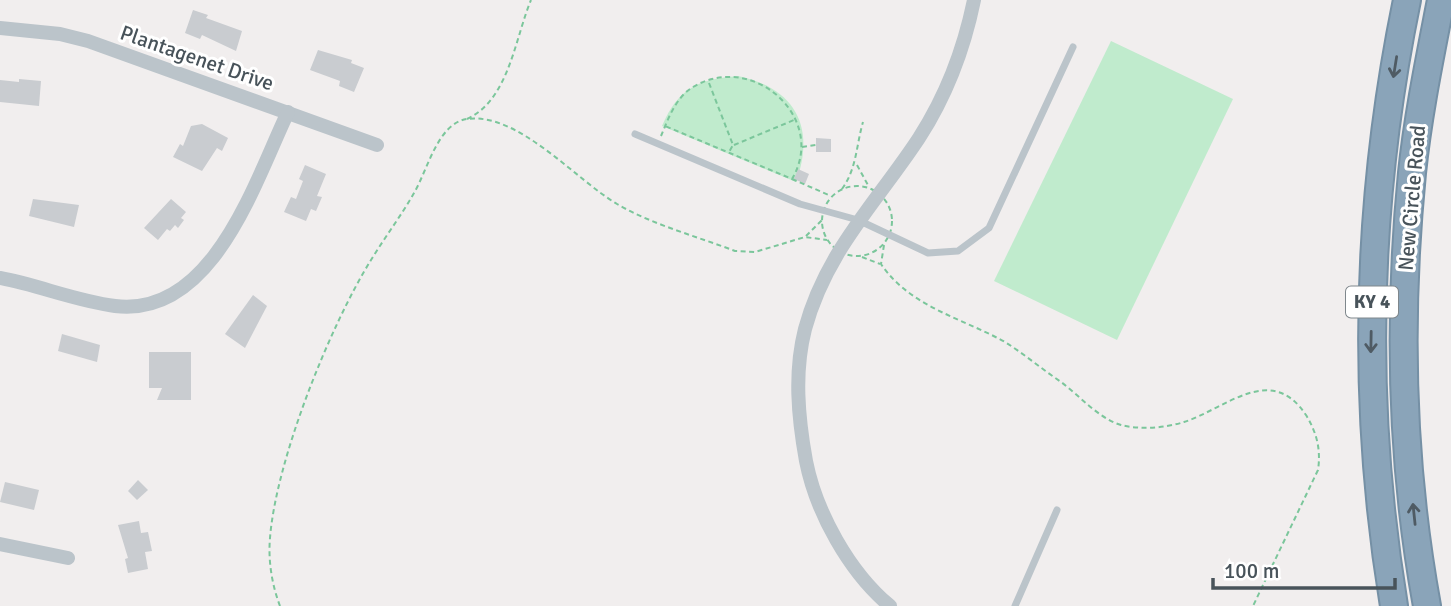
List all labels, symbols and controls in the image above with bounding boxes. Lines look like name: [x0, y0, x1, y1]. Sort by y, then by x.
street label: Plantagenet Drive: [117, 20, 277, 96]
one-way arrow: [1388, 55, 1401, 78]
street label: New Circle Road: [1393, 124, 1431, 272]
road number: KY 4: [1346, 286, 1398, 318]
one-way arrow: [1365, 330, 1378, 353]
one-way arrow: [1407, 503, 1420, 526]
scale bar: [1213, 546, 1395, 590]
text: 100 m: [1224, 558, 1279, 584]

